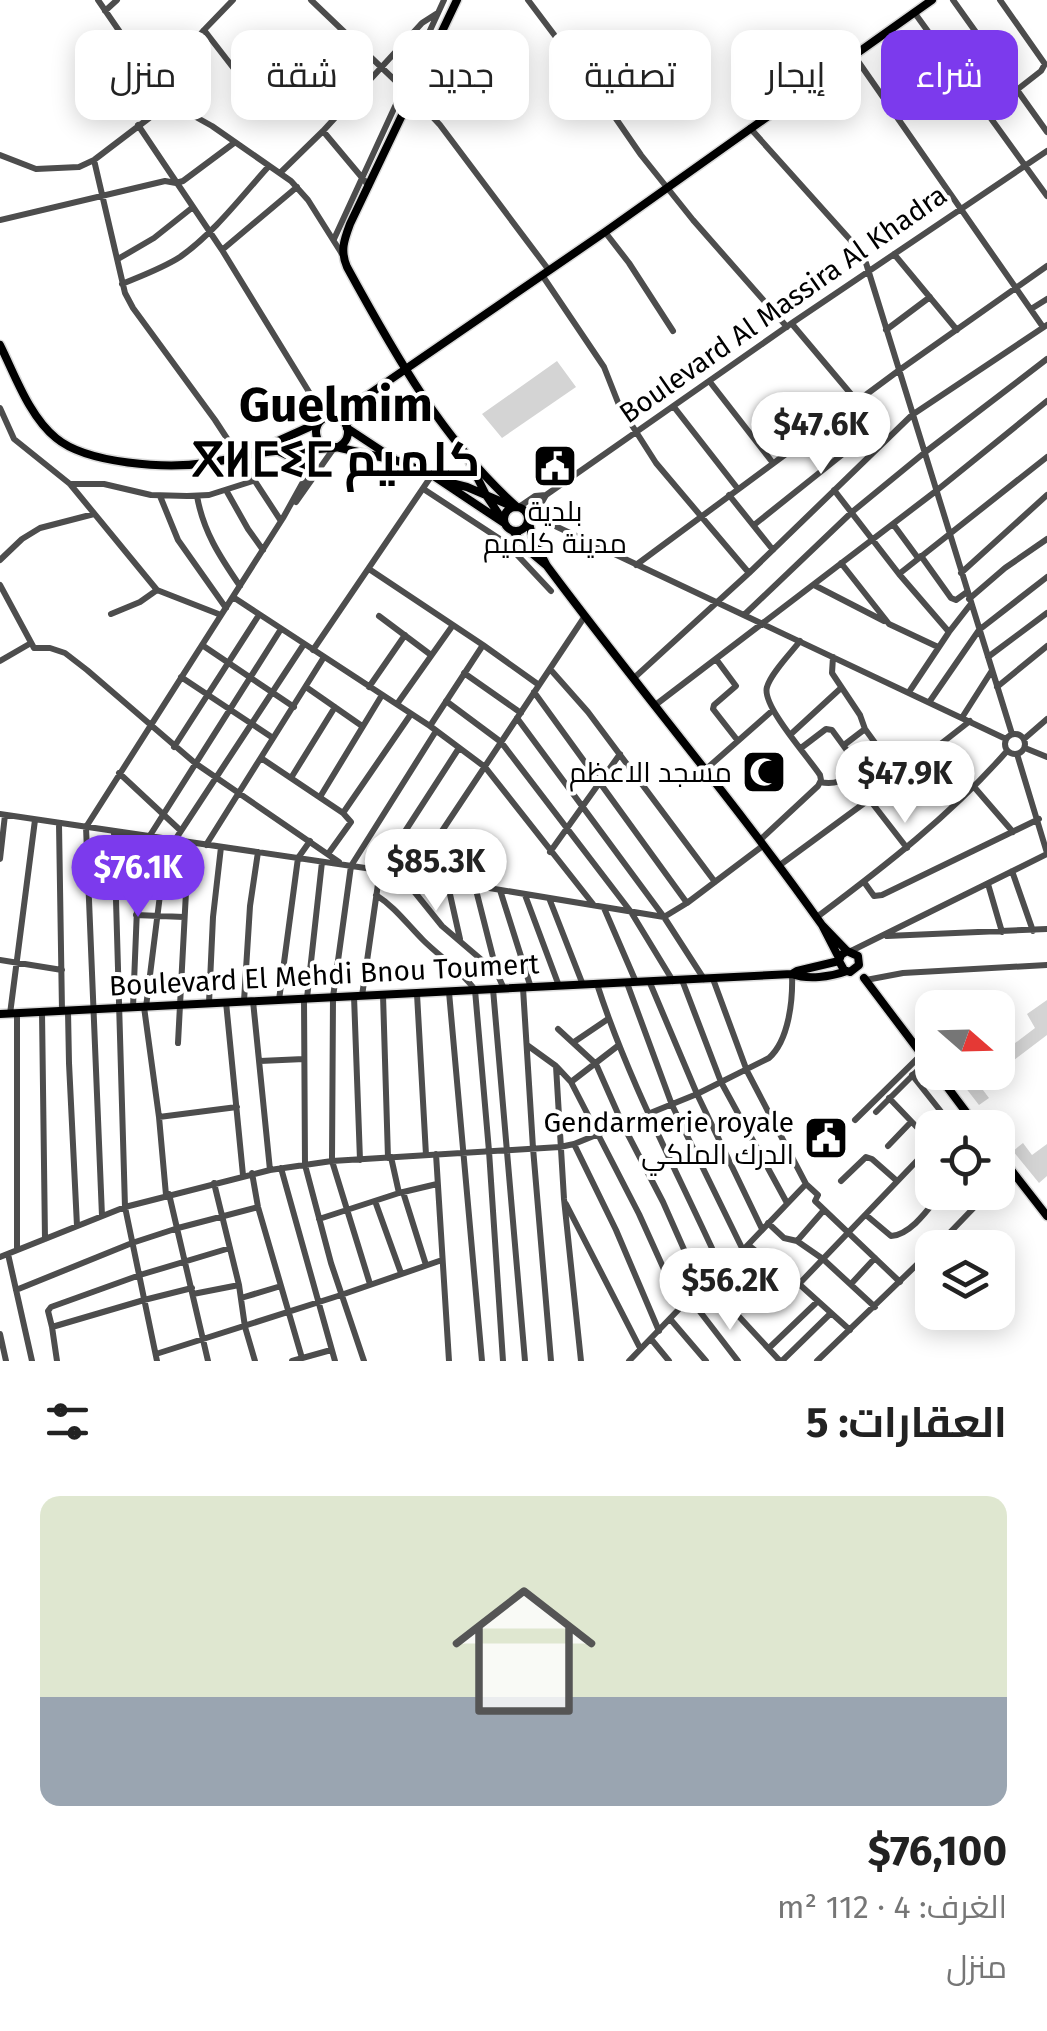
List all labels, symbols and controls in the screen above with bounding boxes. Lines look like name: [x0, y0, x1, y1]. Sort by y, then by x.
chip: منزل: [75, 30, 211, 120]
chip: شقة: [231, 30, 373, 120]
chip: جديد: [393, 30, 529, 120]
chip: تصفية: [549, 30, 711, 120]
chip: إيجار: [731, 30, 861, 120]
chip: شراء: [881, 30, 1018, 120]
street label: Boulevard Al Massira Al Khadra: [613, 178, 953, 430]
district label: Guelmim ⴳⵍⵎⵉⵎ كلميم: [192, 376, 480, 492]
pin: $47.6K: [740, 392, 902, 477]
text: $47.6K: [773, 405, 869, 443]
public building icon: بلدية مدينة كلميم: [532, 443, 578, 489]
place label: بلدية مدينة كلميم: [483, 495, 627, 563]
pin: $47.9K: [824, 741, 986, 826]
mosque icon: مسجد الاعظم: [741, 749, 787, 795]
text: $47.9K: [858, 754, 952, 792]
place label: مسجد الاعظم: [569, 756, 732, 792]
pin: $85.3K: [355, 829, 517, 914]
pin: $76.1K: [57, 835, 219, 920]
text: $85.3K: [387, 842, 485, 880]
text: $76.1K: [94, 848, 182, 886]
street label: Boulevard El Mehdi Bnou Toumert: [108, 947, 541, 1003]
north arrow: [915, 990, 1015, 1090]
map controls: [915, 990, 1015, 1330]
place label: Gendarmerie royale الدرك الملكي: [543, 1106, 794, 1176]
button: locate: [915, 1110, 1015, 1210]
public building icon: Gendarmerie royale الدرك الملكي: [803, 1115, 849, 1161]
button: layers: [915, 1230, 1015, 1330]
pin: $56.2K: [649, 1248, 811, 1333]
text: $56.2K: [681, 1261, 779, 1299]
icon: filters: [40, 1394, 95, 1449]
text: العقارات: 5: [806, 1398, 1007, 1448]
icon: home: [434, 1561, 614, 1741]
text: $76,100: [868, 1826, 1007, 1876]
text: الغرف: 4 · 112 m²: [777, 1888, 1007, 1926]
text: منزل: [946, 1948, 1007, 1986]

